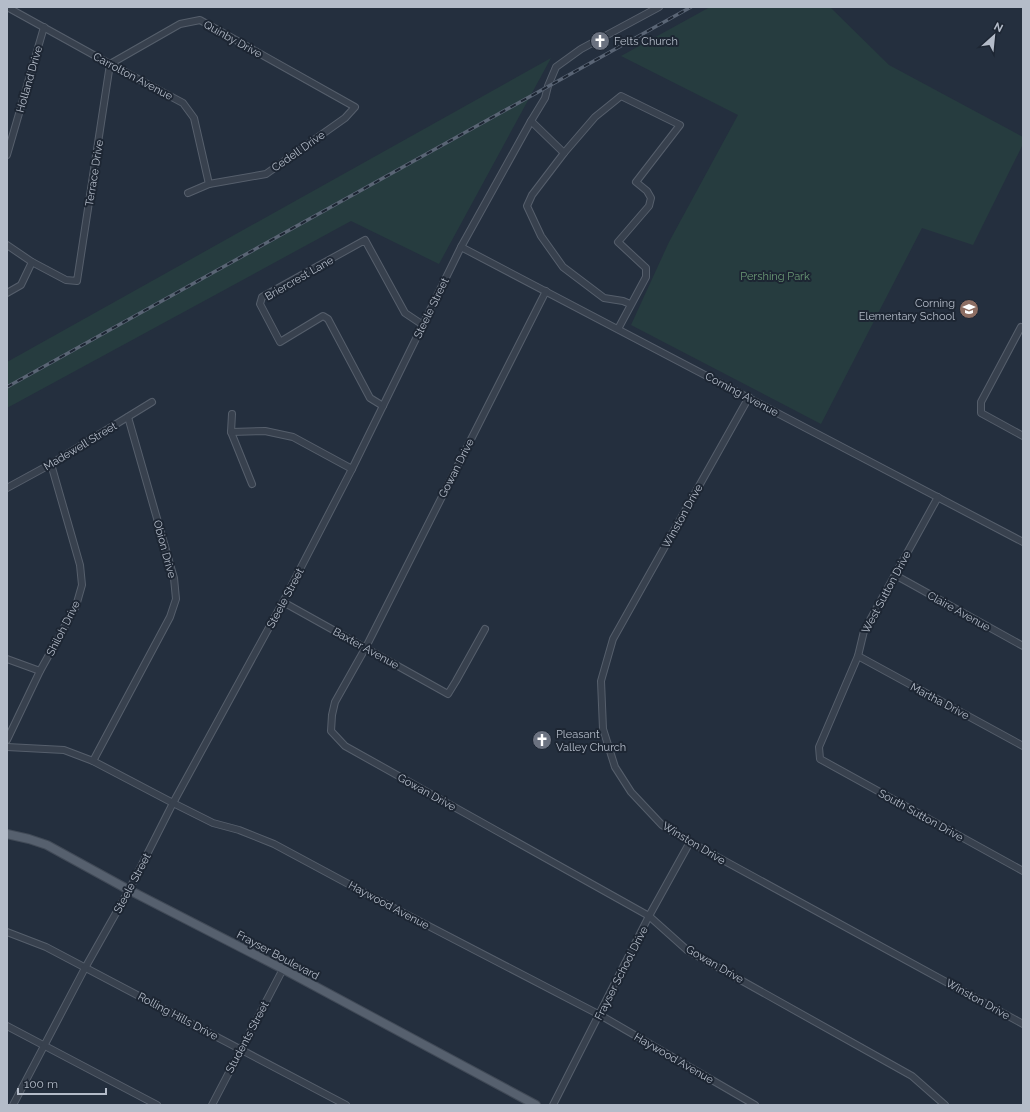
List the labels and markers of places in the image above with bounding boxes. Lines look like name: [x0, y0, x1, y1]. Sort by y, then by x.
church icon: Felts Church: [589, 30, 611, 52]
place label: Felts Church: [614, 35, 678, 48]
place label: Corning Elementary School: [859, 297, 955, 323]
school or university icon: Corning Elementary School: [958, 298, 980, 320]
place label: Pleasant Valley Church: [556, 728, 626, 754]
church icon: Pleasant Valley Church: [531, 729, 553, 751]

